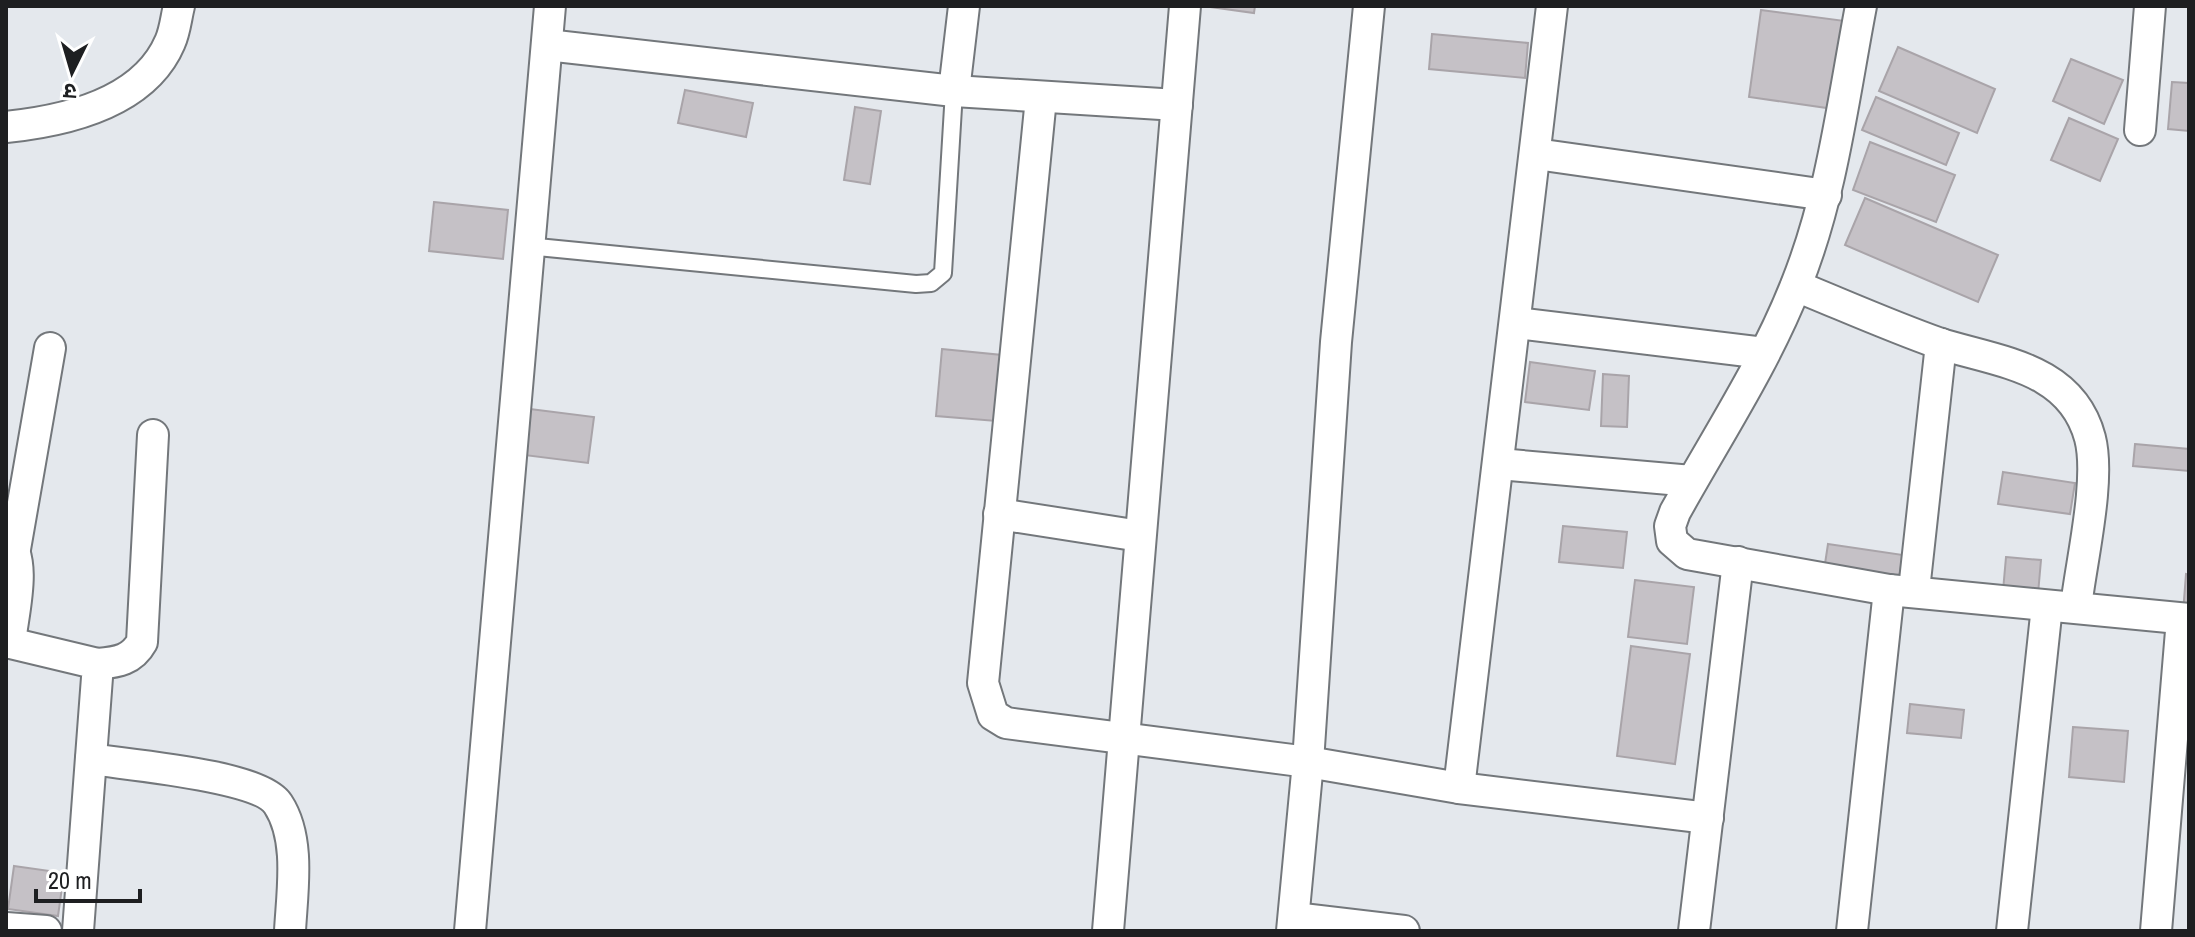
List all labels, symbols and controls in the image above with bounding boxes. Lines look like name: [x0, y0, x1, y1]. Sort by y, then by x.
north arrow: [32, 32, 112, 112]
text: उ: [61, 76, 78, 107]
scale bar: [36, 853, 140, 903]
text: 20 m: [48, 864, 92, 896]

